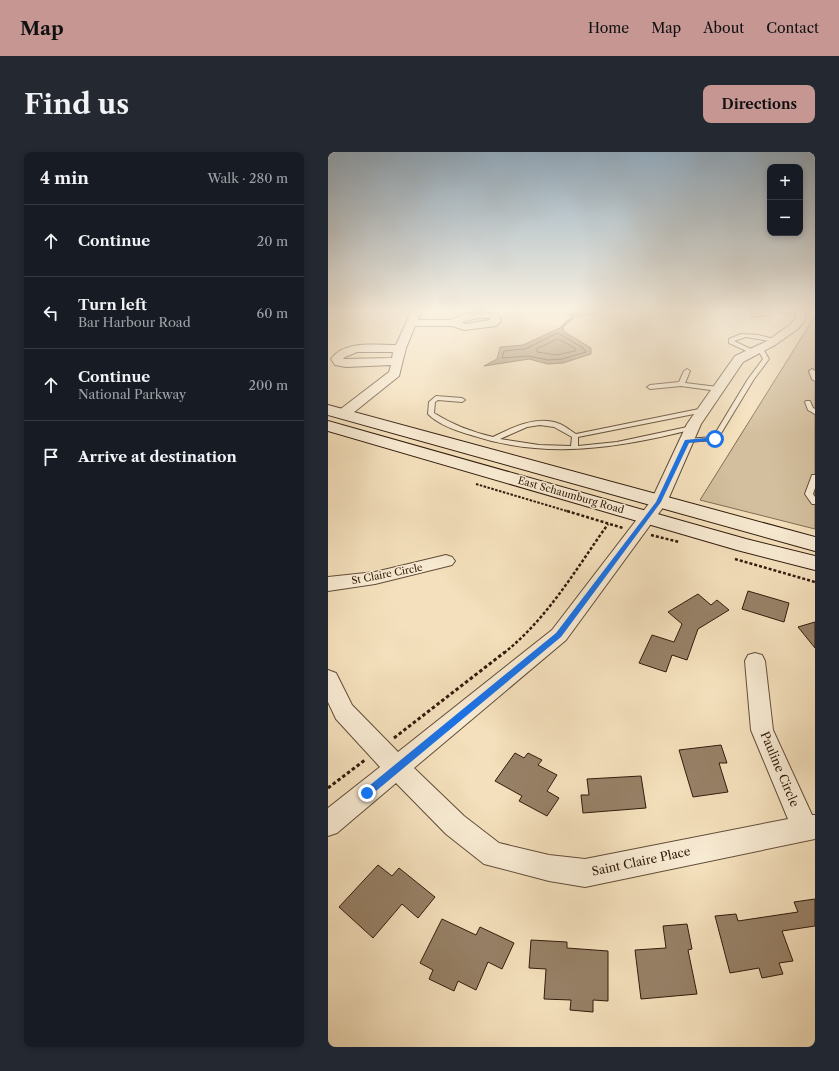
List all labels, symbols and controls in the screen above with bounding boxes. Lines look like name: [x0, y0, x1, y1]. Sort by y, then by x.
text: Map: [20, 17, 64, 40]
text: Home: [588, 19, 629, 37]
text: Map: [651, 19, 681, 37]
text: About: [703, 19, 744, 37]
text: Contact: [766, 19, 819, 37]
button: Directions: [703, 85, 815, 123]
text: Find us: [24, 87, 129, 121]
map controls: [767, 164, 803, 236]
button: +: [767, 164, 803, 200]
text: 4 min: [40, 168, 89, 188]
text: Walk · 280 m: [207, 170, 288, 186]
button: −: [767, 200, 803, 236]
icon: ahead: [40, 230, 62, 252]
text: Continue: [78, 231, 150, 250]
text: 20 m: [257, 233, 288, 249]
text: Turn left: [78, 295, 147, 314]
icon: left: [40, 302, 62, 324]
text: 60 m: [257, 305, 288, 321]
text: Bar Harbour Road: [78, 314, 191, 330]
text: Continue: [78, 367, 150, 386]
icon: ahead: [40, 374, 62, 396]
text: 200 m: [248, 377, 288, 393]
text: National Parkway: [78, 386, 186, 402]
route start: [706, 430, 724, 448]
icon: arrive: [40, 446, 62, 468]
text: Arrive at destination: [78, 447, 237, 466]
street label: East Schaumburg Road: [516, 474, 626, 516]
street label: St Claire Circle: [350, 561, 424, 587]
street label: Pauline Circle: [757, 729, 803, 809]
route end: [358, 784, 376, 802]
street label: Saint Claire Place: [590, 843, 692, 879]

